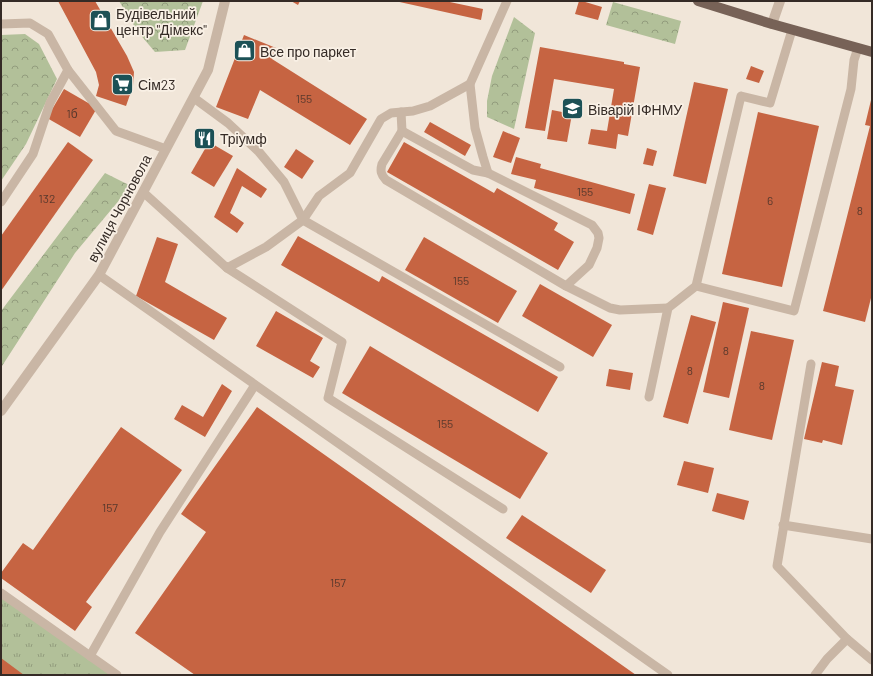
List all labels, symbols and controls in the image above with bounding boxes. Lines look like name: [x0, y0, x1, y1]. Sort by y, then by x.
place label: Будівельний центр "Дімекс": [116, 5, 207, 38]
shop icon: Будівельний центр "Дімекс": [88, 8, 114, 34]
shop icon: Все про паркет: [232, 38, 258, 64]
place label: Все про паркет: [260, 43, 357, 60]
supermarket icon: Сім23: [109, 71, 135, 97]
place label: Сім23: [138, 76, 175, 93]
house number: 155: [296, 91, 312, 105]
school or university icon: Віварій ІФНМУ: [559, 96, 585, 122]
place label: Віварій ІФНМУ: [588, 101, 682, 118]
house number: 1б: [66, 106, 78, 120]
restaurant icon: Тріумф: [192, 125, 218, 151]
place label: Тріумф: [220, 130, 267, 147]
street label: вулиця Чорновола: [83, 151, 155, 265]
house number: 155: [577, 184, 593, 198]
house number: 132: [39, 191, 55, 205]
house number: 6: [767, 193, 773, 207]
house number: 8: [857, 203, 863, 217]
house number: 155: [453, 273, 469, 287]
house number: 8: [723, 343, 729, 357]
house number: 8: [687, 363, 693, 377]
house number: 8: [759, 378, 765, 392]
house number: 155: [437, 416, 453, 430]
house number: 157: [102, 500, 118, 514]
house number: 157: [330, 575, 346, 589]

